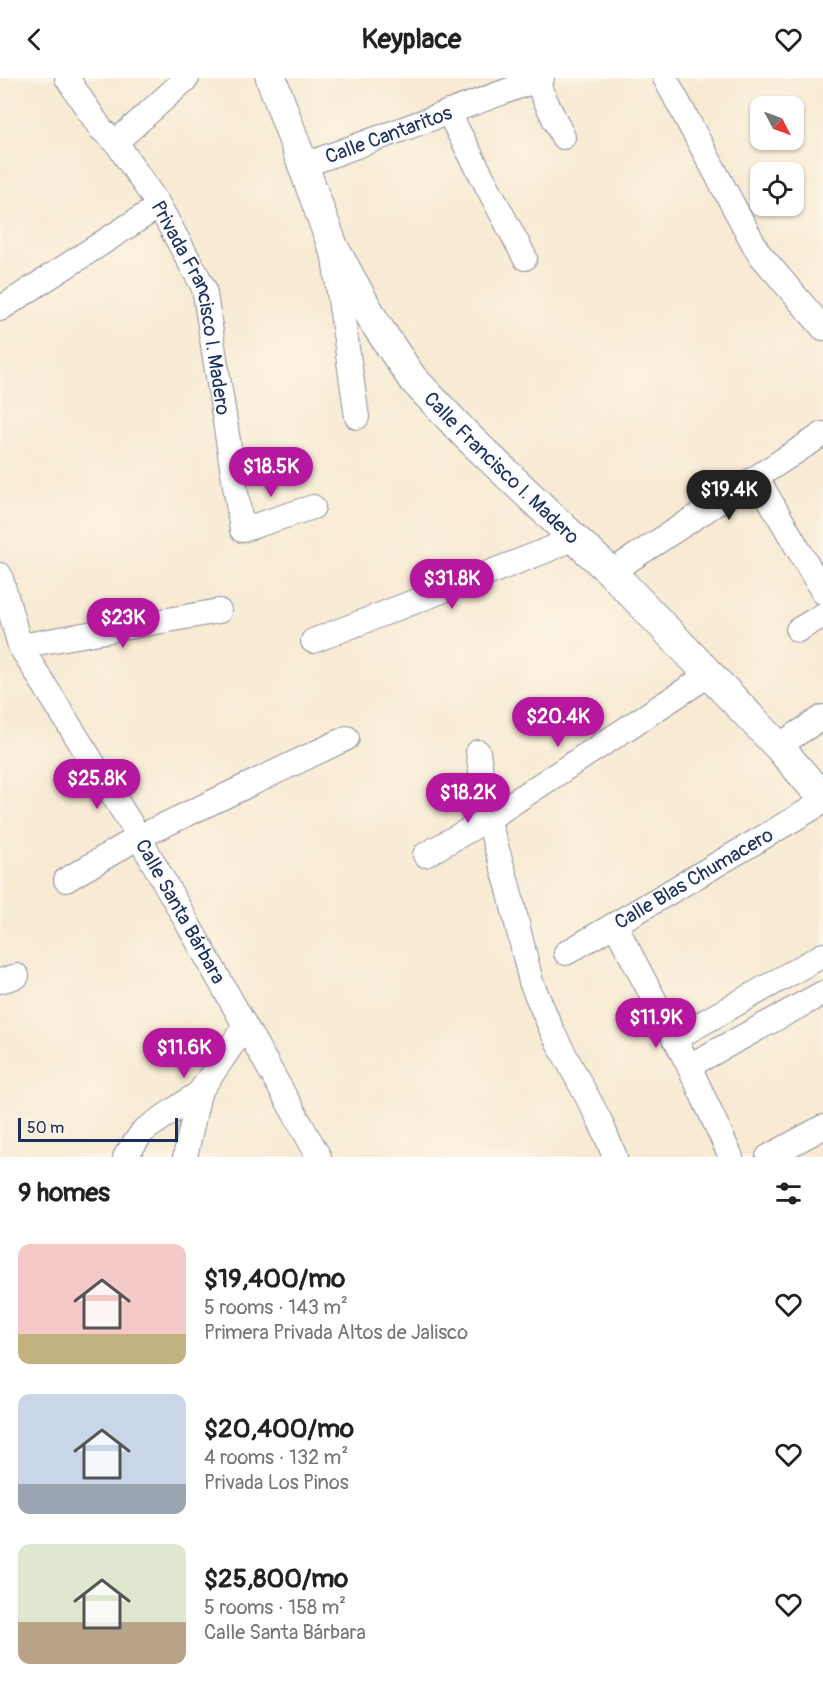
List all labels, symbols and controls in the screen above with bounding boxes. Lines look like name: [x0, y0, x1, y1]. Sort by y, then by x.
icon: back: [18, 23, 51, 56]
text: Keyplace: [362, 23, 461, 56]
icon: heart: [772, 23, 805, 56]
north arrow: [750, 96, 804, 150]
map controls: [750, 96, 804, 216]
street label: Calle Cantaritos: [322, 100, 456, 169]
button: locate: [750, 162, 804, 216]
street label: Privada Francisco I. Madero: [145, 196, 236, 417]
street label: Calle Francisco I. Madero: [418, 386, 585, 550]
pin: $18.5K: [222, 447, 320, 498]
text: $18.5K: [243, 454, 299, 479]
pin: $19.4K: [680, 470, 778, 521]
text: $19.4K: [701, 477, 758, 502]
pin: $31.8K: [403, 559, 501, 610]
text: $31.8K: [424, 566, 480, 591]
pin: $23K: [87, 598, 159, 649]
text: $23K: [101, 605, 145, 630]
pin: $20.4K: [509, 697, 607, 748]
text: $20.4K: [526, 704, 590, 729]
pin: $25.8K: [48, 759, 146, 810]
text: $25.8K: [67, 766, 127, 791]
pin: $18.2K: [419, 773, 517, 824]
text: $18.2K: [440, 780, 496, 805]
street label: Calle Blas Chumacero: [610, 822, 778, 935]
street label: Calle Santa Bárbara: [130, 835, 231, 988]
pin: $11.9K: [607, 998, 705, 1049]
text: $11.9K: [629, 1005, 683, 1030]
pin: $11.6K: [135, 1028, 233, 1079]
text: $11.6K: [157, 1035, 211, 1060]
scale bar: [18, 1115, 178, 1142]
text: 50 m: [27, 1118, 64, 1138]
text: 9 homes: [18, 1177, 110, 1209]
icon: filters: [772, 1177, 805, 1210]
text: $19,400/mo: [204, 1263, 345, 1295]
icon: home: [66, 1268, 138, 1340]
icon: heart: [772, 1288, 805, 1321]
text: 5 rooms · 143 m²: [204, 1295, 348, 1320]
text: Primera Privada Altos de Jalisco: [204, 1320, 468, 1345]
text: $20,400/mo: [204, 1413, 354, 1445]
icon: home: [66, 1418, 138, 1490]
icon: heart: [772, 1438, 805, 1471]
text: 4 rooms · 132 m²: [204, 1445, 348, 1470]
text: Privada Los Pinos: [204, 1470, 349, 1495]
text: $25,800/mo: [204, 1563, 348, 1595]
icon: home: [66, 1568, 138, 1640]
icon: heart: [772, 1588, 805, 1621]
text: 5 rooms · 158 m²: [204, 1595, 346, 1620]
text: Calle Santa Bárbara: [204, 1620, 366, 1645]

